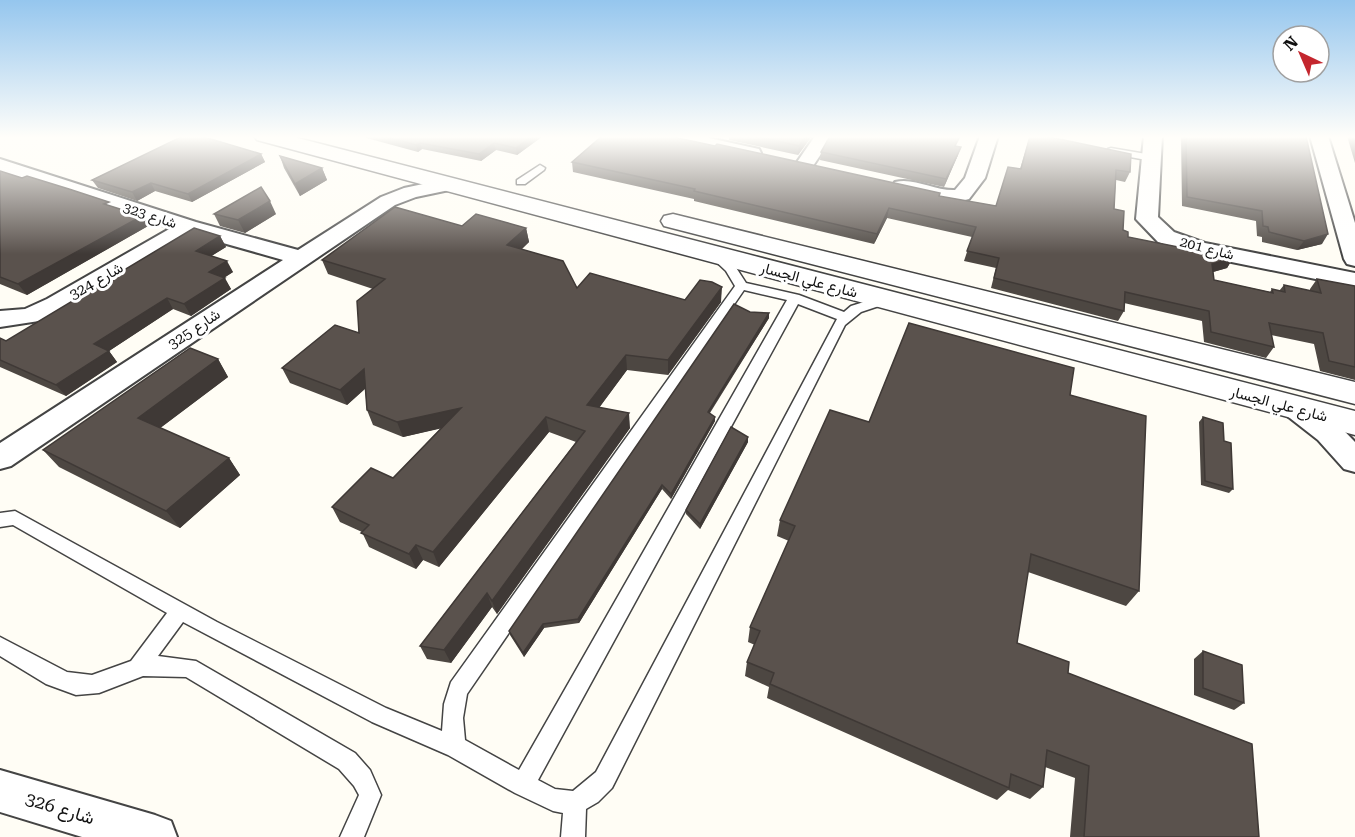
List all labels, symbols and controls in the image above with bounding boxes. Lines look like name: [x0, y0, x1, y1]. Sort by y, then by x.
north arrow: [1271, 24, 1331, 84]
text: N: [1280, 32, 1302, 55]
street label: شارع 323: [120, 199, 179, 234]
street label: شارع 201: [1177, 233, 1236, 266]
street label: شارع 324: [66, 258, 127, 305]
street label: شارع علي الجسار: [756, 258, 860, 306]
street label: شارع 325: [164, 305, 225, 355]
street label: شارع علي الجسار: [1226, 382, 1330, 430]
street label: شارع 326: [22, 788, 97, 830]

